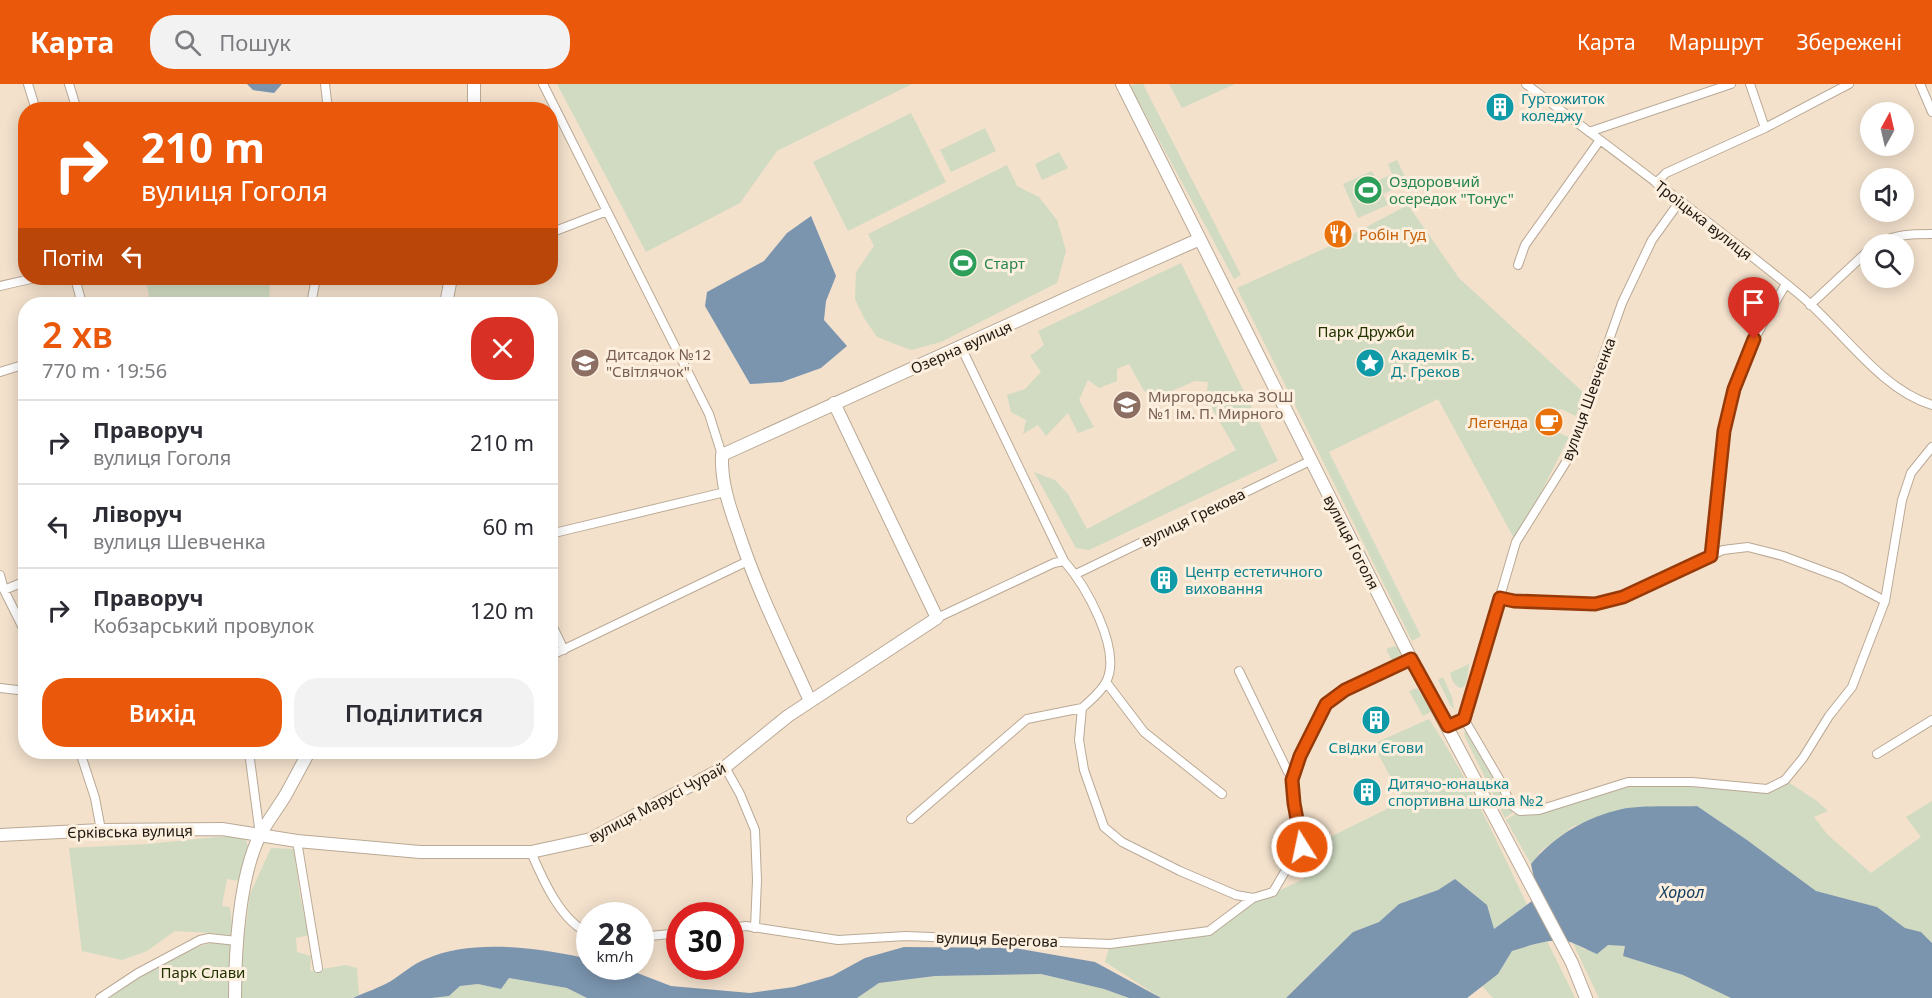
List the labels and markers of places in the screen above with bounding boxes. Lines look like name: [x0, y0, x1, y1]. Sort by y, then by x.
place label: Гуртожиток коледжу: [1521, 88, 1605, 125]
building icon: Гуртожиток коледжу: [1484, 91, 1516, 123]
place label: Оздоровчий осередок "Тонус": [1389, 171, 1514, 208]
sports icon: Оздоровчий осередок "Тонус": [1352, 174, 1384, 206]
restaurant icon: Робін Гуд: [1322, 218, 1354, 250]
place label: Робін Гуд: [1359, 224, 1426, 244]
sports icon: Старт: [947, 247, 979, 279]
place label: Старт: [984, 253, 1025, 273]
pin: [1728, 277, 1779, 339]
place label: Дитсадок №12 "Світлячок": [606, 344, 711, 381]
place label: Академік Б. Д. Греков: [1391, 344, 1474, 381]
school or university icon: Дитсадок №12 "Світлячок": [569, 347, 601, 379]
place icon: Академік Б. Д. Греков: [1354, 347, 1386, 379]
place label: Миргородська ЗОШ №1 ім. П. Мирного: [1148, 386, 1293, 423]
school or university icon: Миргородська ЗОШ №1 ім. П. Мирного: [1111, 389, 1143, 421]
cafe icon: Легенда: [1533, 406, 1565, 438]
place label: Легенда: [1468, 412, 1528, 432]
place label: Центр естетичного виховання: [1185, 561, 1323, 598]
building icon: Центр естетичного виховання: [1148, 564, 1180, 596]
building icon: Свідки Єгови: [1360, 704, 1392, 736]
place label: Свідки Єгови: [1329, 737, 1423, 757]
place label: Дитячо-юнацька спортивна школа №2: [1388, 773, 1543, 810]
building icon: Дитячо-юнацька спортивна школа №2: [1351, 776, 1383, 808]

